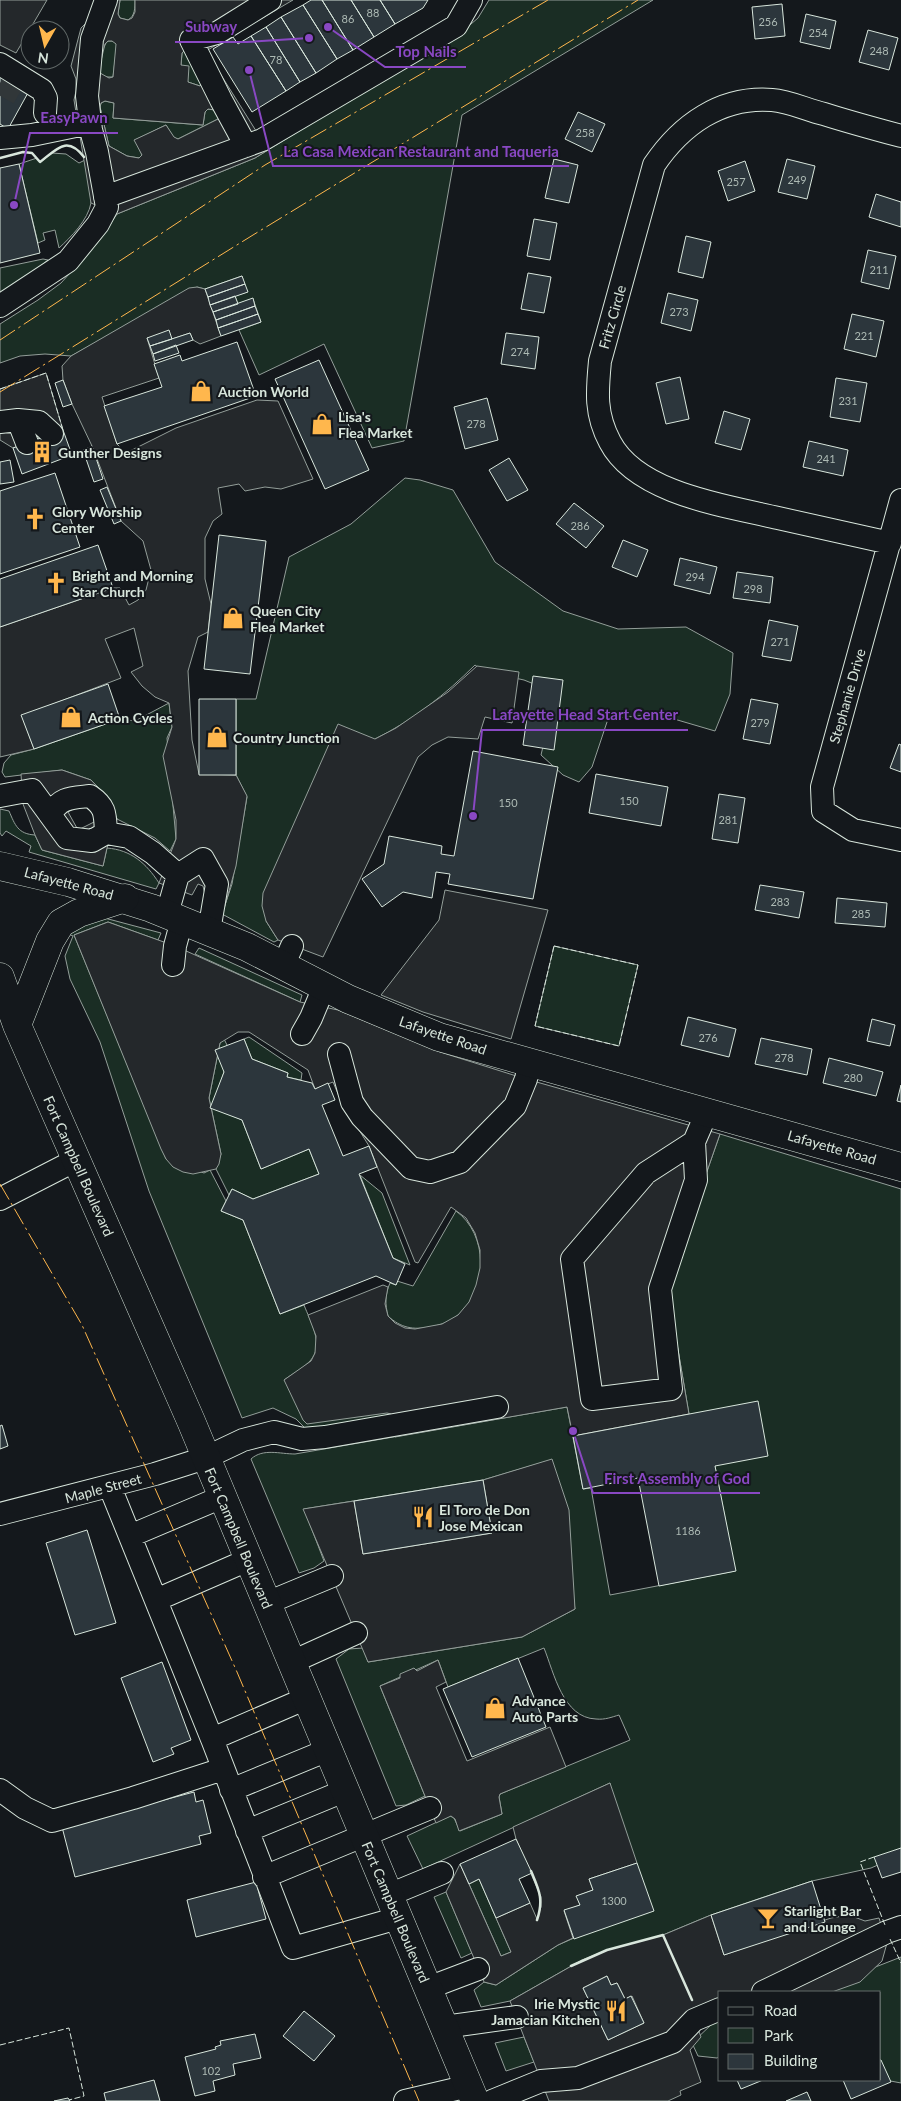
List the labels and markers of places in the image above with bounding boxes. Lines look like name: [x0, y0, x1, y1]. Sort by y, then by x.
callout: Subway: [175, 12, 247, 42]
callout: Top Nails: [385, 37, 466, 67]
callout: EasyPawn: [30, 103, 118, 133]
callout: La Casa Mexican Restaurant and Taqueria: [273, 136, 569, 166]
shop icon: Auction World: [188, 378, 214, 404]
place label: Auction World: [217, 383, 309, 400]
place label: Lisa's Flea Market: [338, 408, 413, 441]
shop icon: Lisa's Flea Market: [309, 411, 335, 437]
building icon: Gunther Designs: [29, 439, 55, 465]
place label: Gunther Designs: [58, 444, 162, 461]
place label: Glory Worship Center: [52, 503, 142, 536]
church icon: Glory Worship Center: [22, 506, 48, 532]
place label: Bright and Morning Star Church: [72, 567, 194, 600]
church icon: Bright and Morning Star Church: [43, 570, 69, 596]
place label: Queen City Flea Market: [250, 602, 325, 635]
shop icon: Queen City Flea Market: [220, 605, 246, 631]
callout: Lafayette Head Start Center: [482, 700, 688, 730]
shop icon: Action Cycles: [58, 704, 84, 730]
place label: Action Cycles: [87, 709, 173, 726]
shop icon: Country Junction: [204, 724, 230, 750]
place label: Country Junction: [233, 729, 340, 746]
callout: First Assembly of God: [593, 1463, 760, 1493]
place label: El Toro de Don Jose Mexican: [439, 1501, 530, 1534]
restaurant icon: El Toro de Don Jose Mexican: [410, 1504, 436, 1530]
place label: Advance Auto Parts: [511, 1692, 578, 1725]
shop icon: Advance Auto Parts: [482, 1695, 508, 1721]
place label: Starlight Bar and Lounge: [784, 1902, 862, 1935]
bar icon: Starlight Bar and Lounge: [755, 1905, 781, 1931]
place label: Irie Mystic Jamacian Kitchen: [491, 1995, 600, 2028]
restaurant icon: Irie Mystic Jamacian Kitchen: [603, 1998, 629, 2024]

